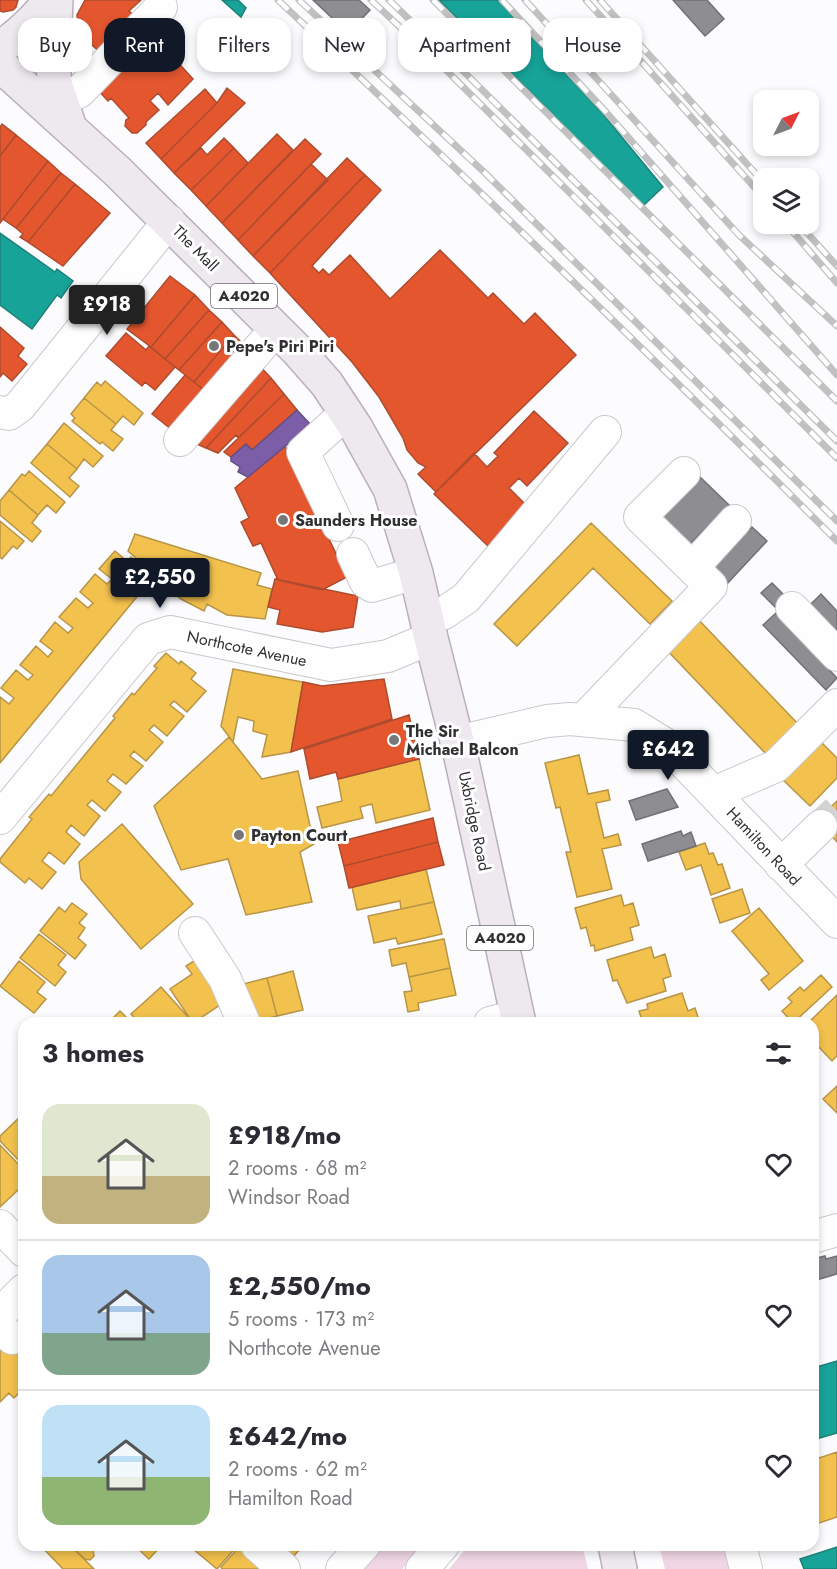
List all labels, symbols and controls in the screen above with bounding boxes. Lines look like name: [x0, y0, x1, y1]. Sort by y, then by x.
chip: Buy: [18, 18, 92, 72]
chip: Rent: [104, 18, 185, 72]
chip: Filters: [197, 18, 291, 72]
chip: New: [303, 18, 386, 72]
chip: Apartment: [398, 18, 531, 72]
chip: House: [543, 18, 642, 72]
north arrow: [753, 90, 819, 156]
map controls: [753, 90, 819, 234]
button: layers: [753, 168, 819, 234]
street label: The Mall: [167, 220, 224, 277]
road number: A4020: [211, 284, 277, 308]
pin: £918: [71, 285, 143, 336]
text: £918: [83, 290, 131, 319]
place label: Pepe's Piri Piri: [226, 335, 334, 358]
marker: Pepe's Piri Piri: [207, 339, 221, 353]
place label: Saunders House: [295, 509, 417, 532]
marker: Saunders House: [276, 513, 290, 527]
pin: £2,550: [111, 558, 209, 609]
text: £2,550: [125, 563, 195, 592]
street label: Northcote Avenue: [185, 625, 309, 672]
place label: The Sir Michael Balcon: [406, 720, 519, 761]
pin: £642: [632, 730, 704, 781]
marker: The Sir Michael Balcon: [387, 733, 401, 747]
text: £642: [642, 735, 694, 764]
street label: Uxbridge Road: [453, 769, 496, 873]
street label: Hamilton Road: [721, 802, 806, 891]
place label: Payton Court: [251, 824, 348, 847]
marker: Payton Court: [232, 828, 246, 842]
road number: A4020: [467, 926, 533, 950]
text: 3 homes: [42, 1034, 144, 1072]
icon: filters: [762, 1037, 795, 1070]
text: £918/mo: [228, 1116, 341, 1154]
icon: home: [90, 1128, 162, 1200]
icon: heart: [762, 1148, 795, 1181]
text: 2 rooms · 68 m²: [228, 1154, 366, 1183]
text: Windsor Road: [228, 1183, 350, 1212]
text: £2,550/mo: [228, 1267, 371, 1305]
icon: home: [90, 1279, 162, 1351]
icon: heart: [762, 1299, 795, 1332]
text: 5 rooms · 173 m²: [228, 1305, 374, 1334]
text: Northcote Avenue: [228, 1334, 380, 1363]
text: £642/mo: [228, 1417, 347, 1455]
icon: home: [90, 1429, 162, 1501]
icon: heart: [762, 1449, 795, 1482]
text: 2 rooms · 62 m²: [228, 1455, 367, 1484]
text: Hamilton Road: [228, 1484, 353, 1513]

